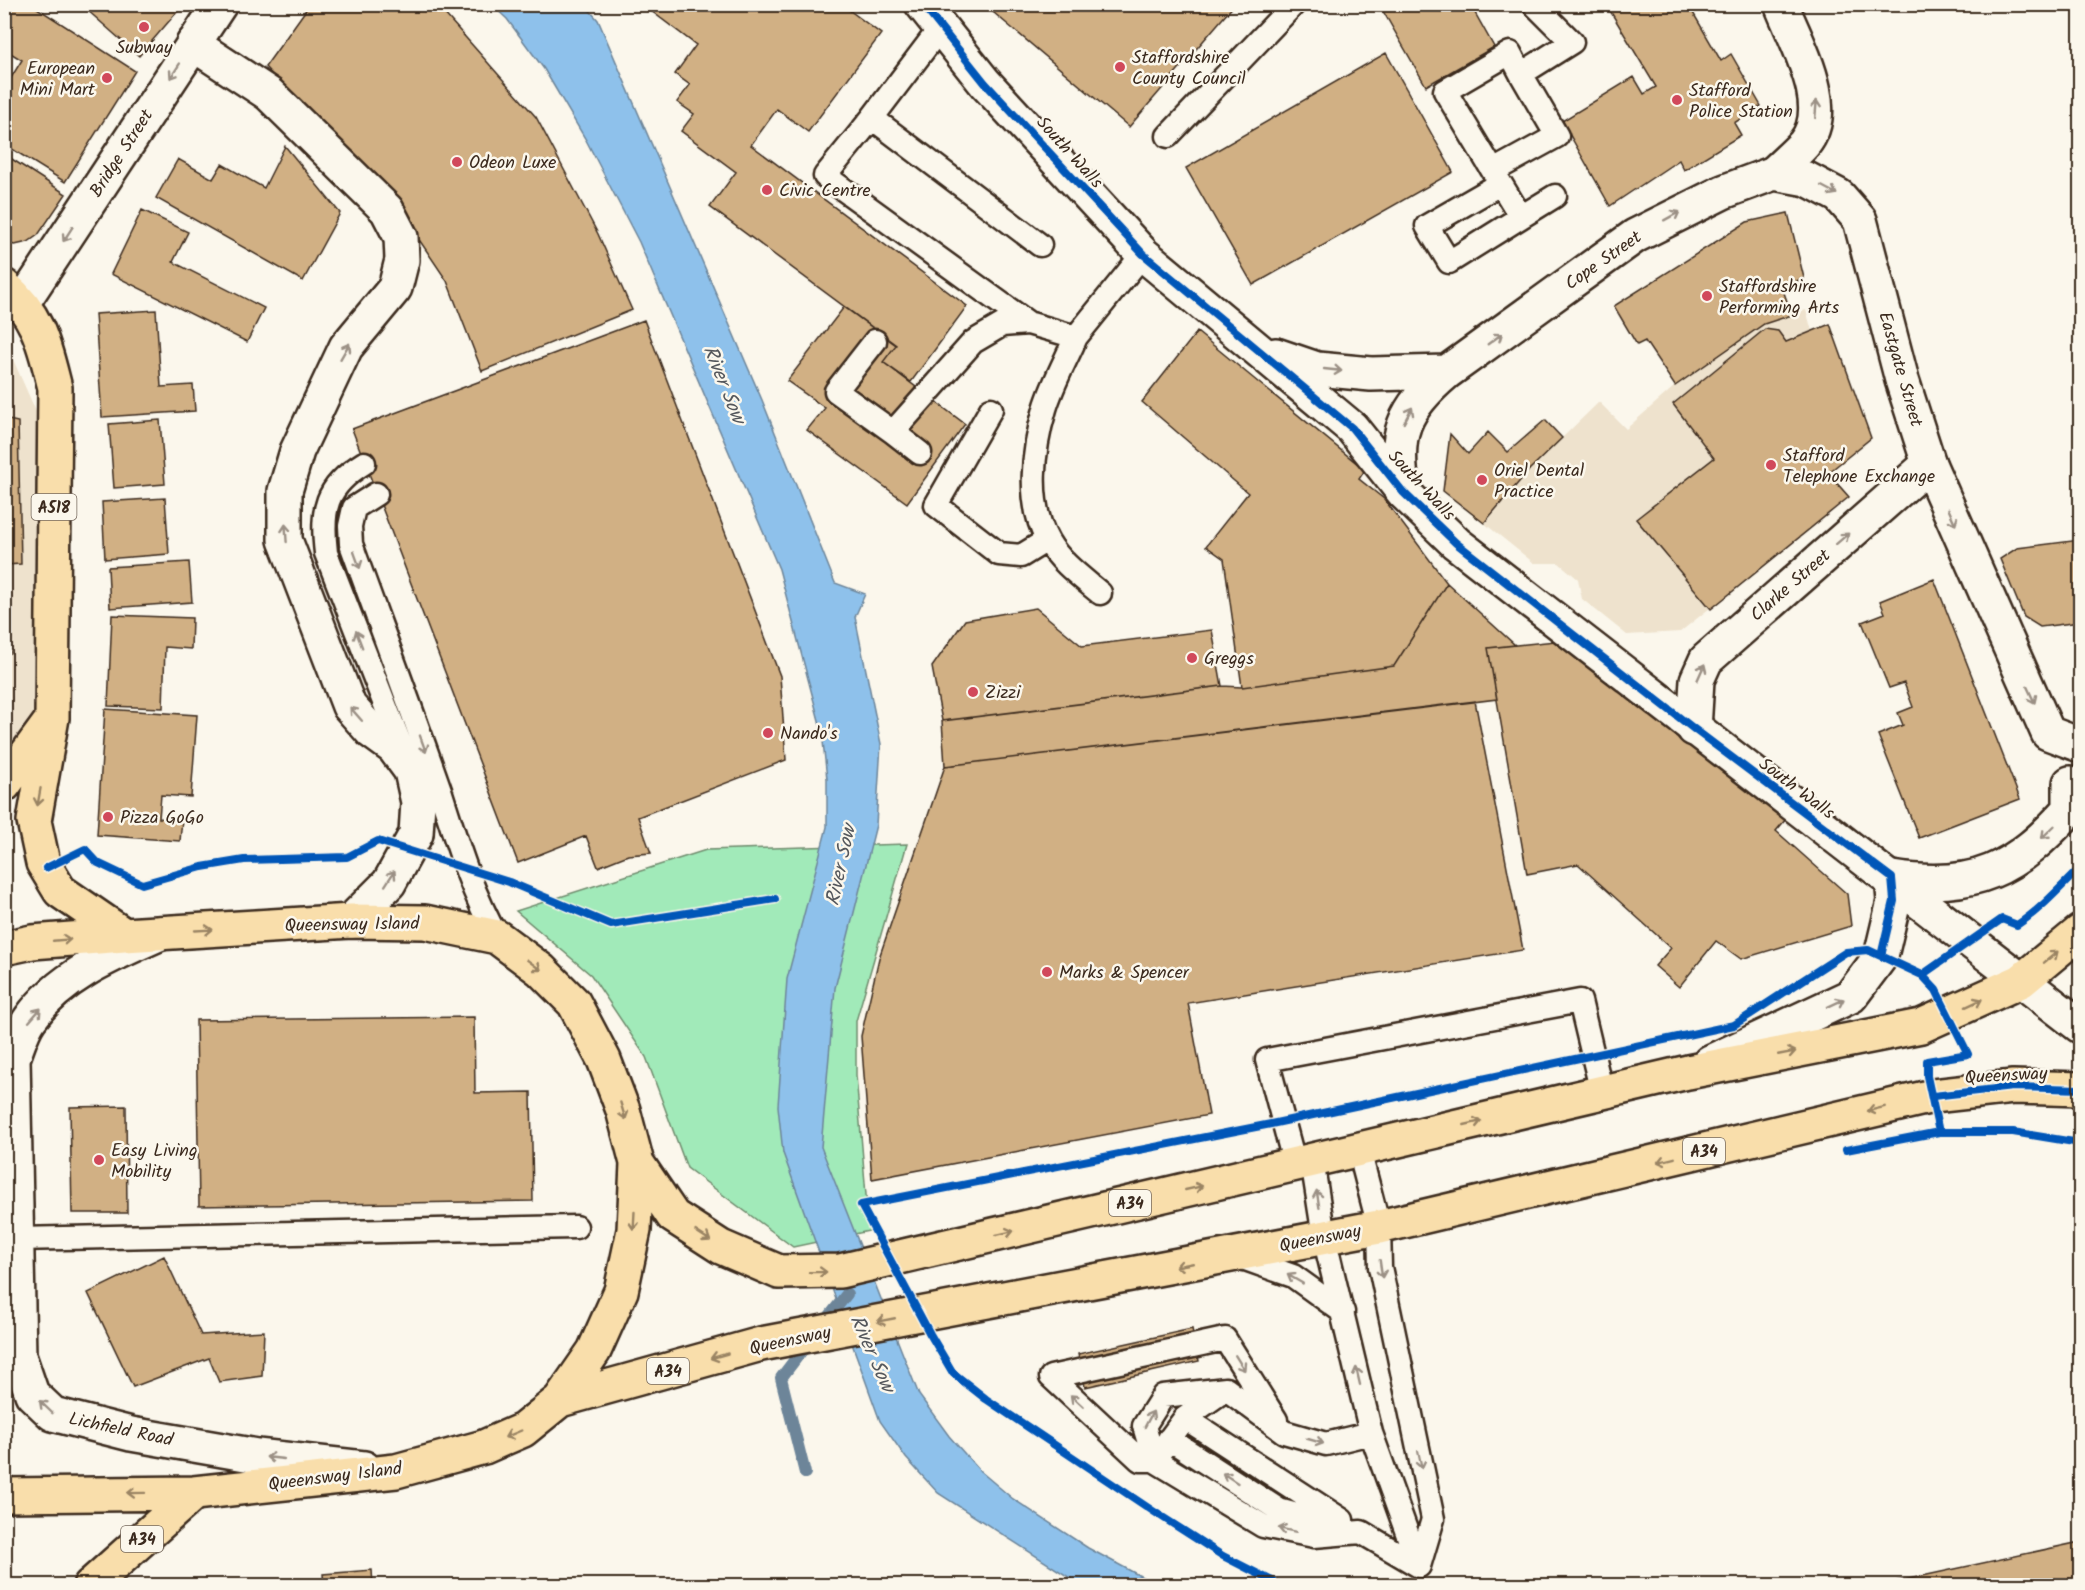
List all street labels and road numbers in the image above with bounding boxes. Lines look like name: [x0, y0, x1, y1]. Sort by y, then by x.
street label: Bridge Street: [83, 103, 162, 204]
street label: South Walls: [1028, 110, 1110, 196]
street label: Cope Street: [1559, 223, 1649, 298]
street label: Eastgate Street: [1869, 308, 1930, 431]
street label: South Walls: [1380, 444, 1462, 529]
road number: A518: [32, 494, 76, 520]
street label: Clarke Street: [1744, 542, 1839, 630]
street label: South Walls: [1752, 751, 1841, 828]
street label: Queensway Island: [285, 910, 421, 941]
street label: Queensway: [1964, 1060, 2049, 1093]
road number: A34: [1683, 1138, 1725, 1164]
road number: A34: [1109, 1190, 1151, 1216]
street label: Queensway: [1277, 1217, 1364, 1262]
street label: Queensway: [747, 1319, 834, 1364]
road number: A34: [647, 1358, 689, 1384]
street label: Lichfield Road: [66, 1405, 177, 1456]
street label: Queensway Island: [267, 1455, 405, 1500]
road number: A34: [121, 1526, 163, 1552]

